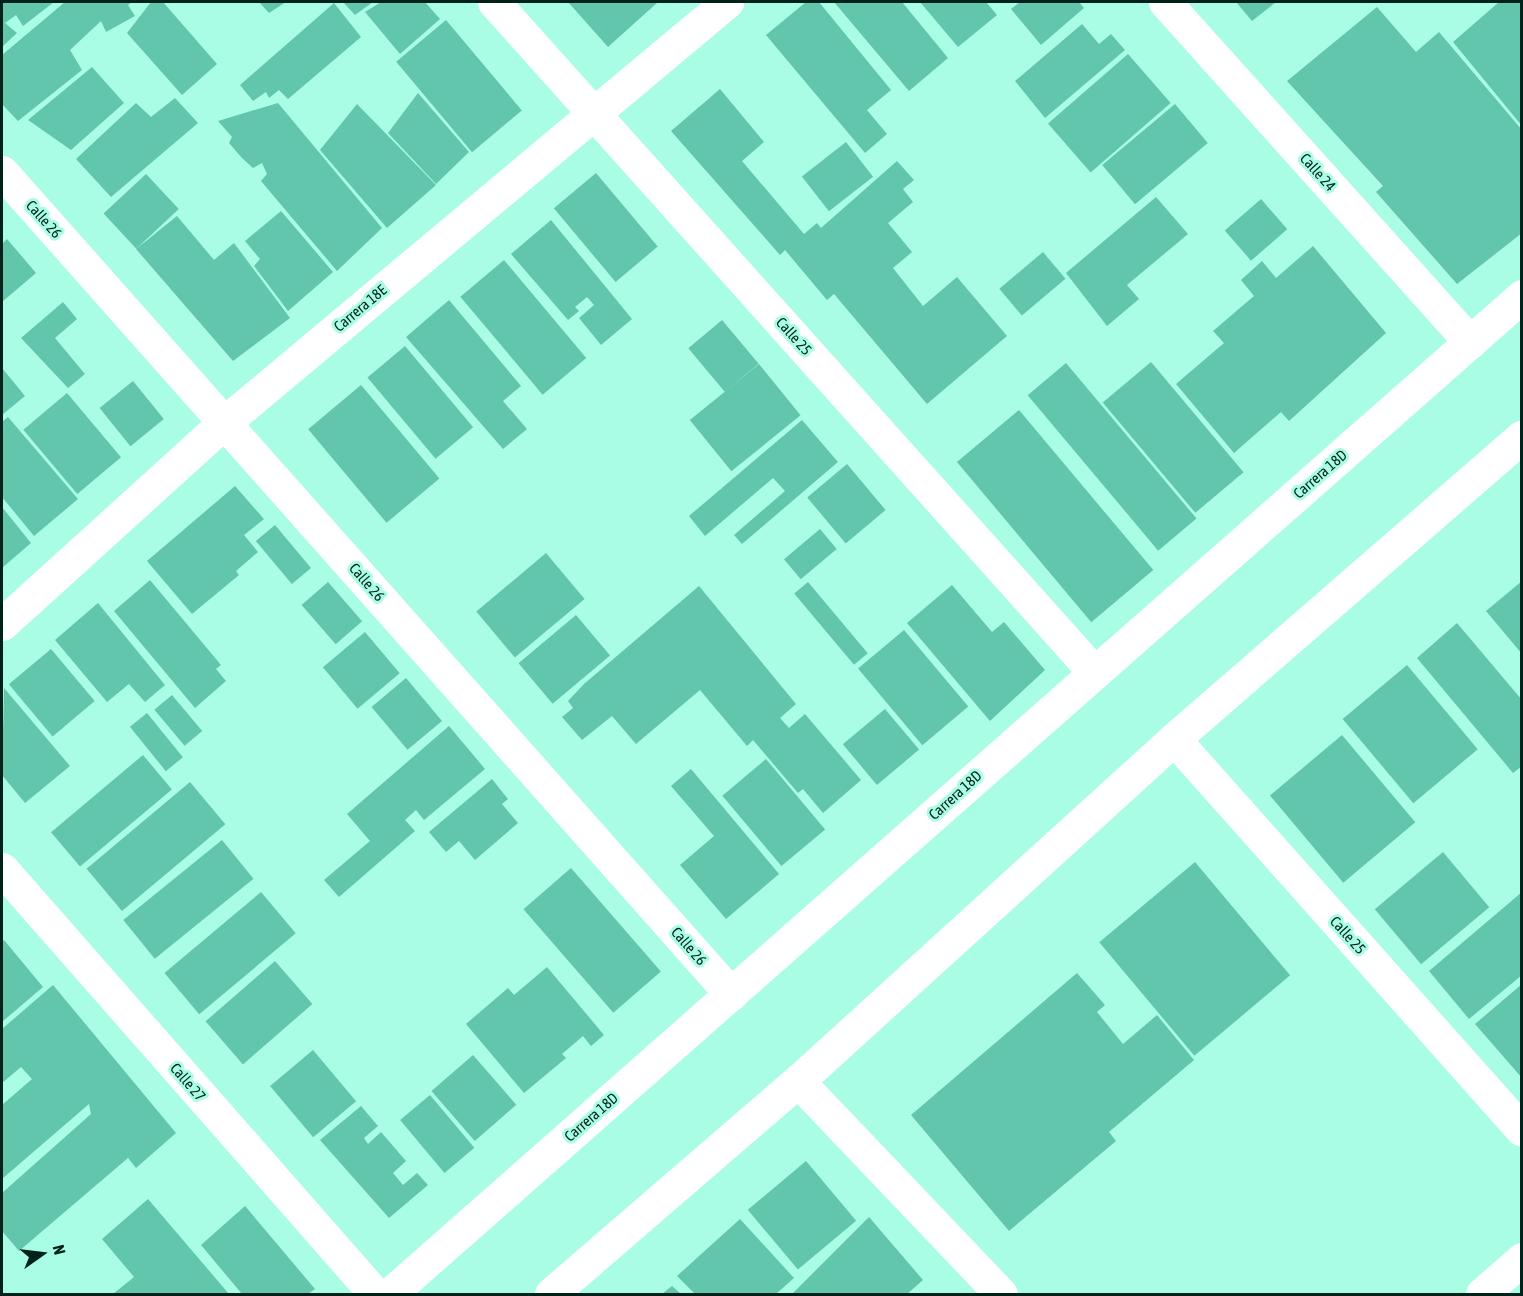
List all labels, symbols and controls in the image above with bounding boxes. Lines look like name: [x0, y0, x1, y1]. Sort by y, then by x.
street label: Calle 24: [1296, 149, 1340, 195]
street label: Calle 26: [22, 196, 66, 242]
street label: Carrera 18E: [330, 281, 390, 335]
street label: Calle 25: [772, 313, 816, 359]
street label: Carrera 18D: [1290, 446, 1350, 502]
street label: Calle 26: [346, 559, 388, 605]
street label: Carrera 18D: [925, 767, 985, 823]
street label: Calle 25: [1326, 912, 1370, 958]
street label: Calle 26: [668, 923, 710, 969]
street label: Calle 27: [167, 1059, 209, 1105]
street label: Carrera 18D: [561, 1089, 621, 1145]
north arrow: [12, 1224, 72, 1284]
text: N: [50, 1243, 69, 1256]

